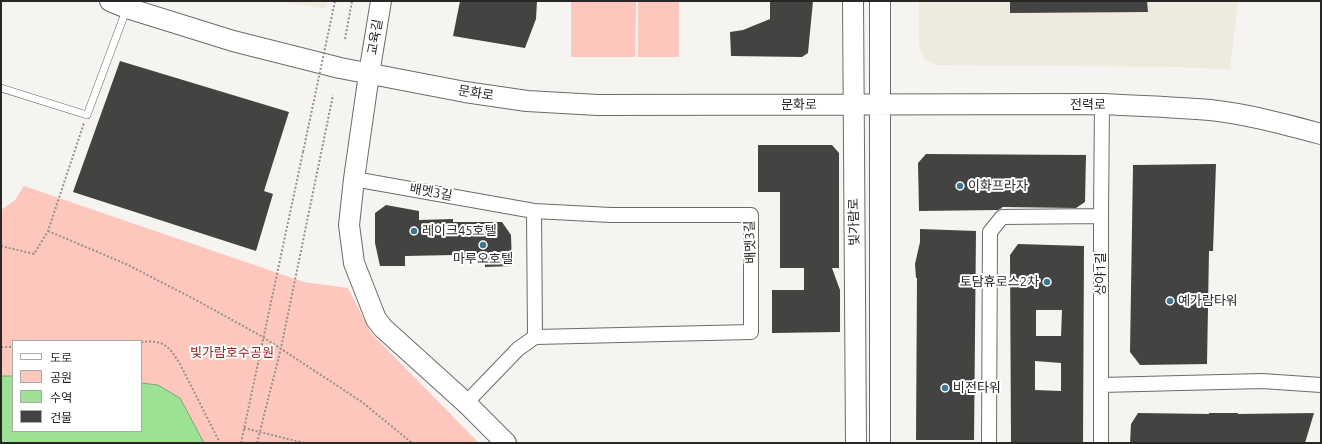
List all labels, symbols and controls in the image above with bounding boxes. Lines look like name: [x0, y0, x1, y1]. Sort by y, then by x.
street label: 교육길: [364, 18, 386, 56]
street label: 문화로: [457, 82, 495, 104]
street label: 문화로: [781, 97, 817, 113]
street label: 전력로: [1070, 97, 1106, 113]
place label: 이화프라자: [968, 178, 1028, 194]
street label: 배멧3길: [408, 181, 454, 203]
marker: 이화프라자: [955, 181, 965, 191]
street label: 빛가람로: [846, 198, 862, 246]
street label: 배멧3길: [741, 220, 759, 264]
place label: 레이크45호텔: [422, 223, 496, 239]
marker: 레이크45호텔: [409, 226, 419, 236]
marker: 마루오호텔: [478, 240, 488, 250]
place label: 마루오호텔: [453, 251, 513, 267]
street label: 상야1길: [1093, 252, 1109, 296]
place label: 토담휴로스2차: [960, 274, 1039, 290]
marker: 토담휴로스2차: [1042, 277, 1052, 287]
place label: 예가람타워: [1178, 293, 1238, 309]
marker: 예가람타워: [1165, 296, 1175, 306]
legend: [12, 340, 142, 432]
park label: 빛가람호수공원: [190, 345, 274, 361]
text: 도로: [50, 351, 72, 364]
text: 공원: [50, 371, 72, 384]
place label: 비전타워: [953, 380, 1001, 396]
marker: 비전타워: [940, 383, 950, 393]
text: 수역: [50, 391, 72, 404]
text: 건물: [50, 411, 72, 424]

